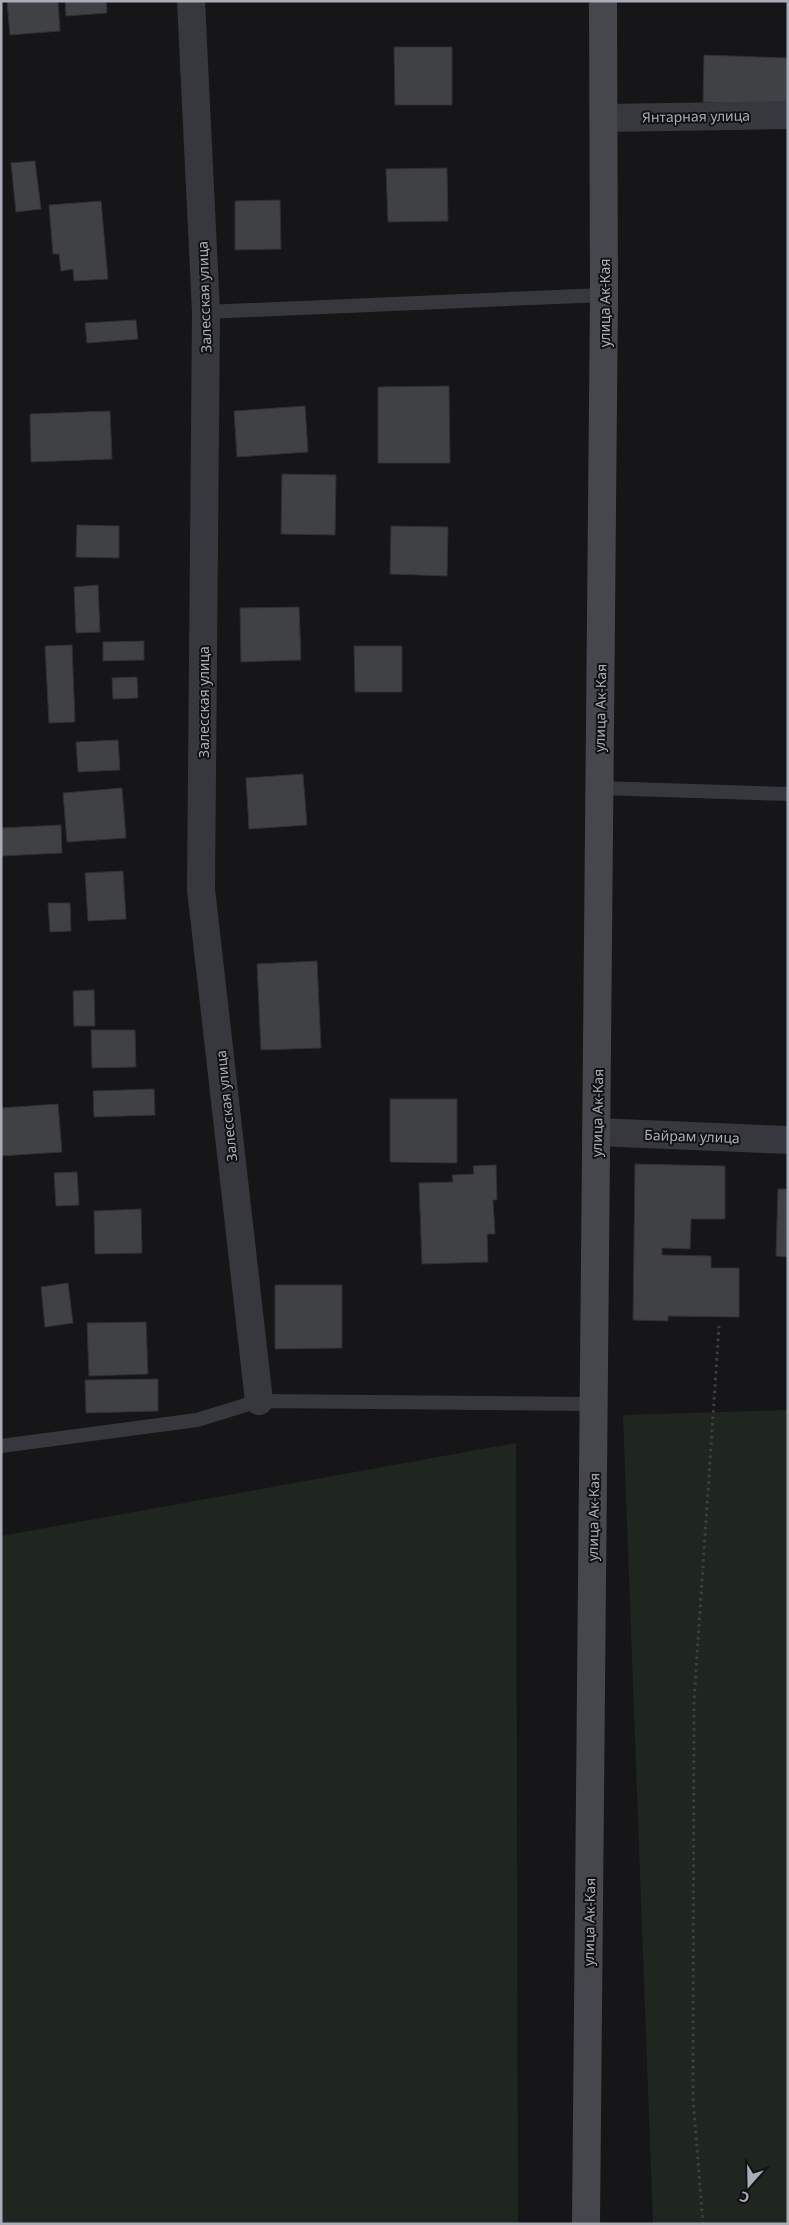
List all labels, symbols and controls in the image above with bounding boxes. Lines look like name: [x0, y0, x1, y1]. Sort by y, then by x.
street label: Янтарная улица: [642, 106, 750, 126]
street label: Залесская улица: [193, 241, 215, 353]
street label: улица Ак-Кая: [595, 259, 614, 347]
street label: Залесская улица: [194, 646, 213, 758]
street label: улица Ак-Кая: [590, 664, 610, 752]
street label: Залесская улица: [211, 1049, 241, 1163]
street label: улица Ак-Кая: [587, 1069, 607, 1157]
street label: Байрам улица: [644, 1125, 740, 1147]
street label: улица Ак-Кая: [583, 1473, 603, 1561]
street label: улица Ак-Кая: [579, 1878, 599, 1966]
north arrow: [724, 2160, 774, 2210]
text: С: [737, 2187, 752, 2208]

